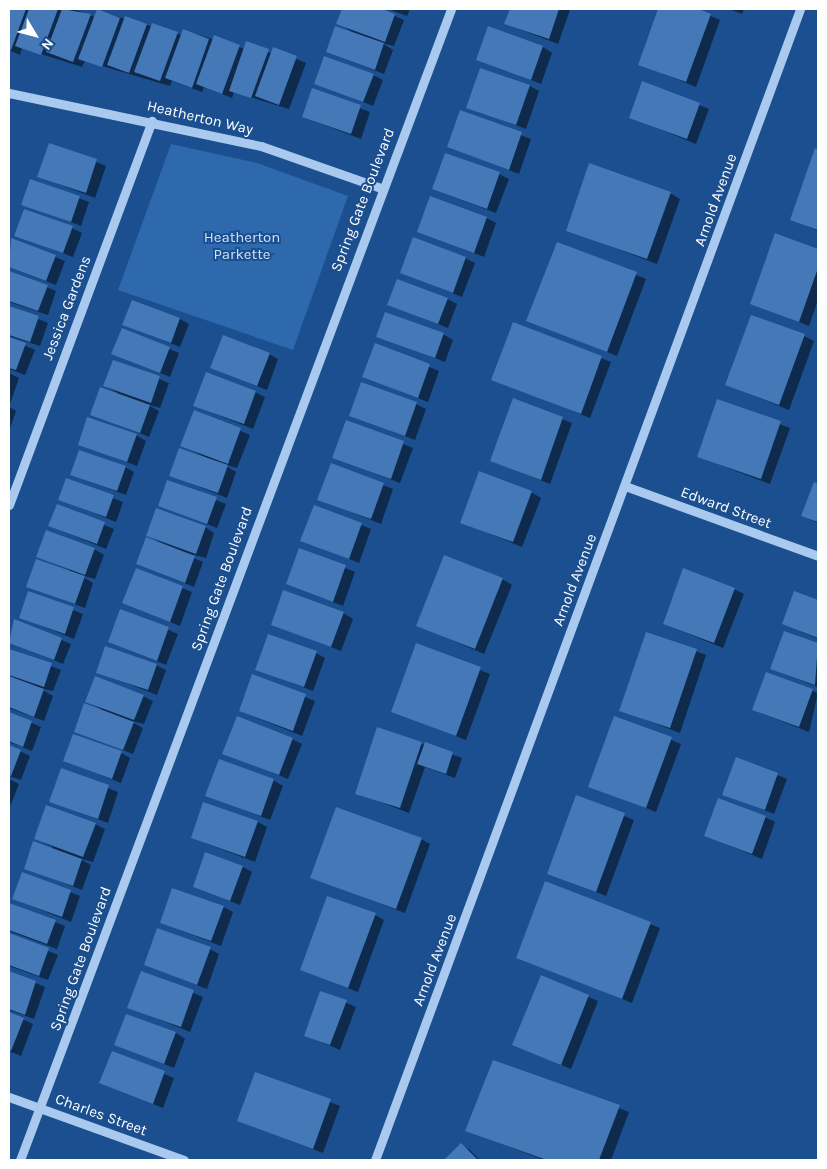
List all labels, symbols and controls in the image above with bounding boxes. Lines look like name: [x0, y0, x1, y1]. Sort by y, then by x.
north arrow: [10, 10, 60, 60]
text: N: [38, 35, 57, 53]
street label: Heatherton Way: [145, 97, 255, 139]
street label: Spring Gate Boulevard: [327, 126, 399, 274]
street label: Arnold Avenue: [691, 151, 741, 249]
park label: Heatherton Parkette: [204, 228, 280, 263]
street label: Jessica Gardens: [39, 253, 95, 363]
street label: Edward Street: [678, 483, 774, 533]
street label: Spring Gate Boulevard: [188, 504, 256, 654]
street label: Arnold Avenue: [549, 531, 601, 629]
street label: Spring Gate Boulevard: [47, 884, 115, 1034]
street label: Arnold Avenue: [409, 911, 461, 1009]
street label: Charles Street: [53, 1090, 149, 1140]

